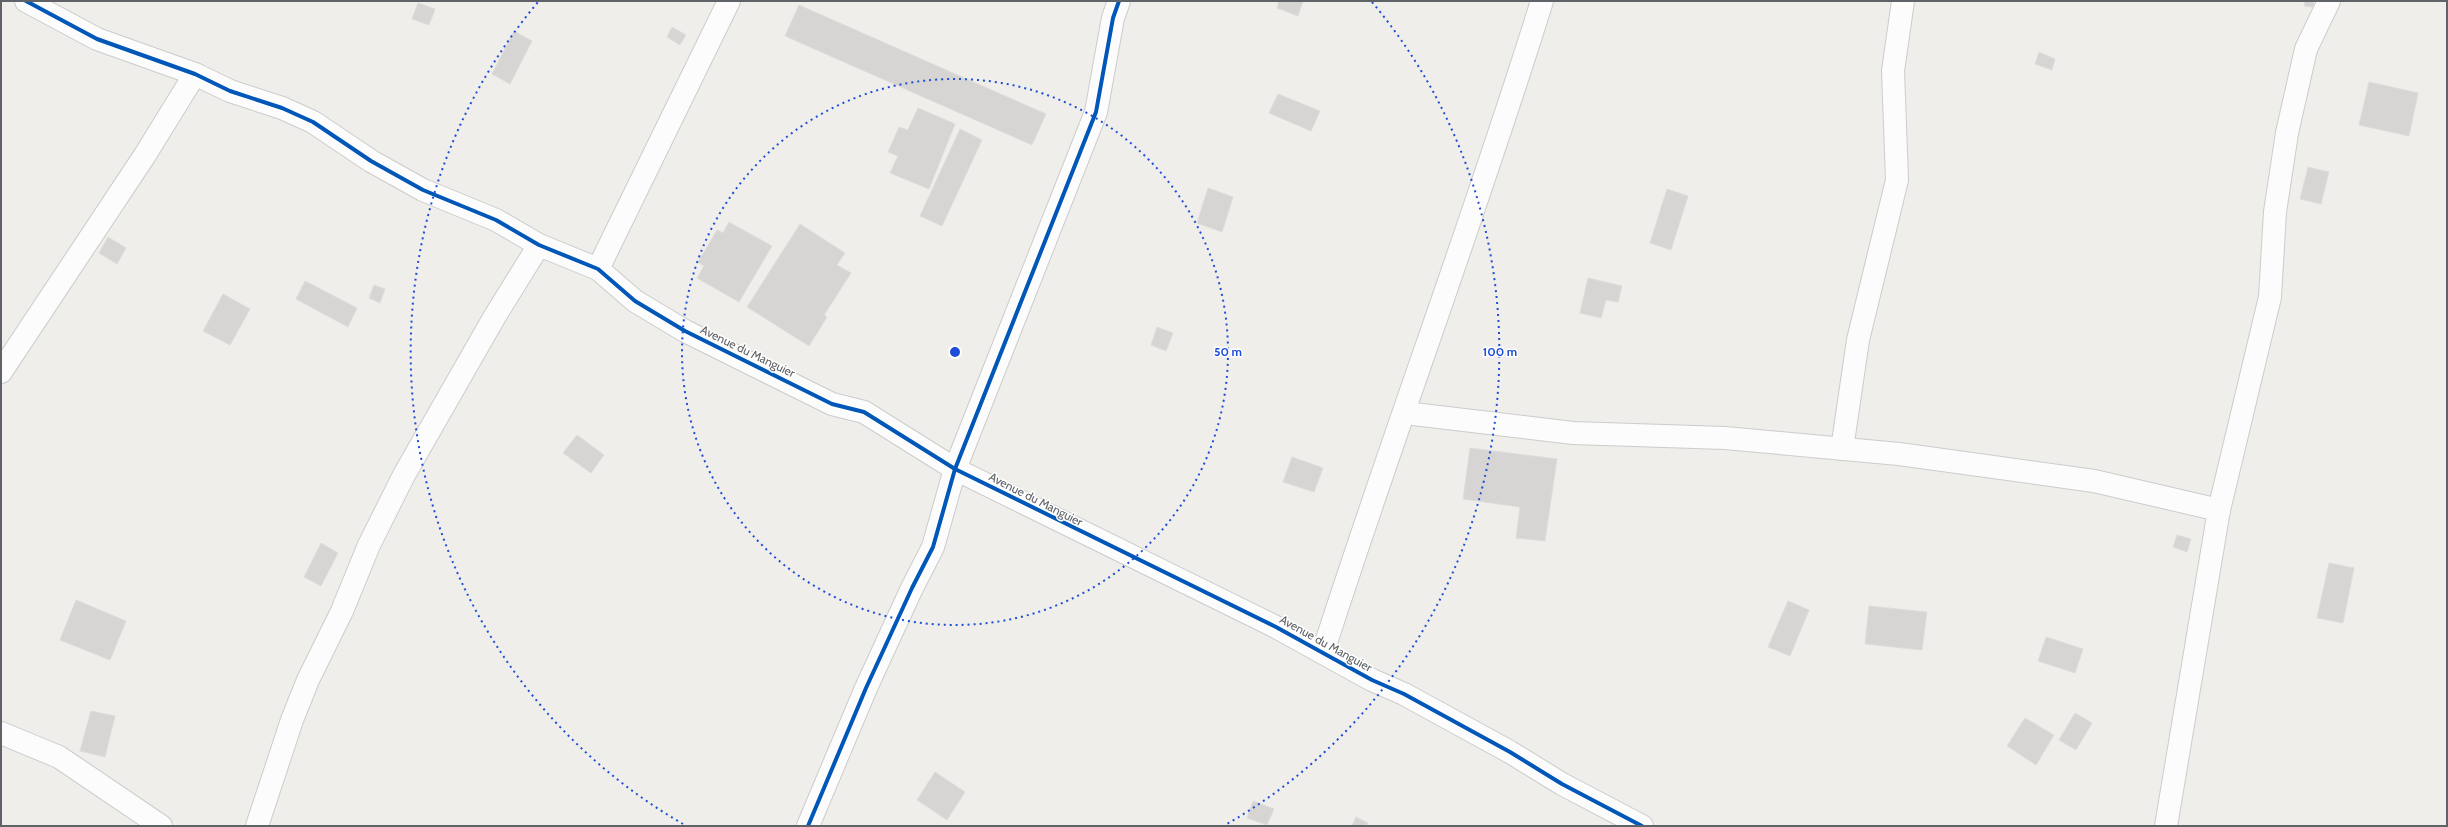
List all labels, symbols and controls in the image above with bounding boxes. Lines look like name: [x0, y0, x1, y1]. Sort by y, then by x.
street label: Avenue du Manguier: [698, 322, 798, 380]
text: 50 m: [1214, 344, 1242, 359]
text: 100 m: [1483, 344, 1517, 359]
centre of rings: [948, 345, 962, 359]
street label: Avenue du Manguier: [987, 469, 1086, 529]
street label: Avenue du Manguier: [1277, 611, 1375, 675]

